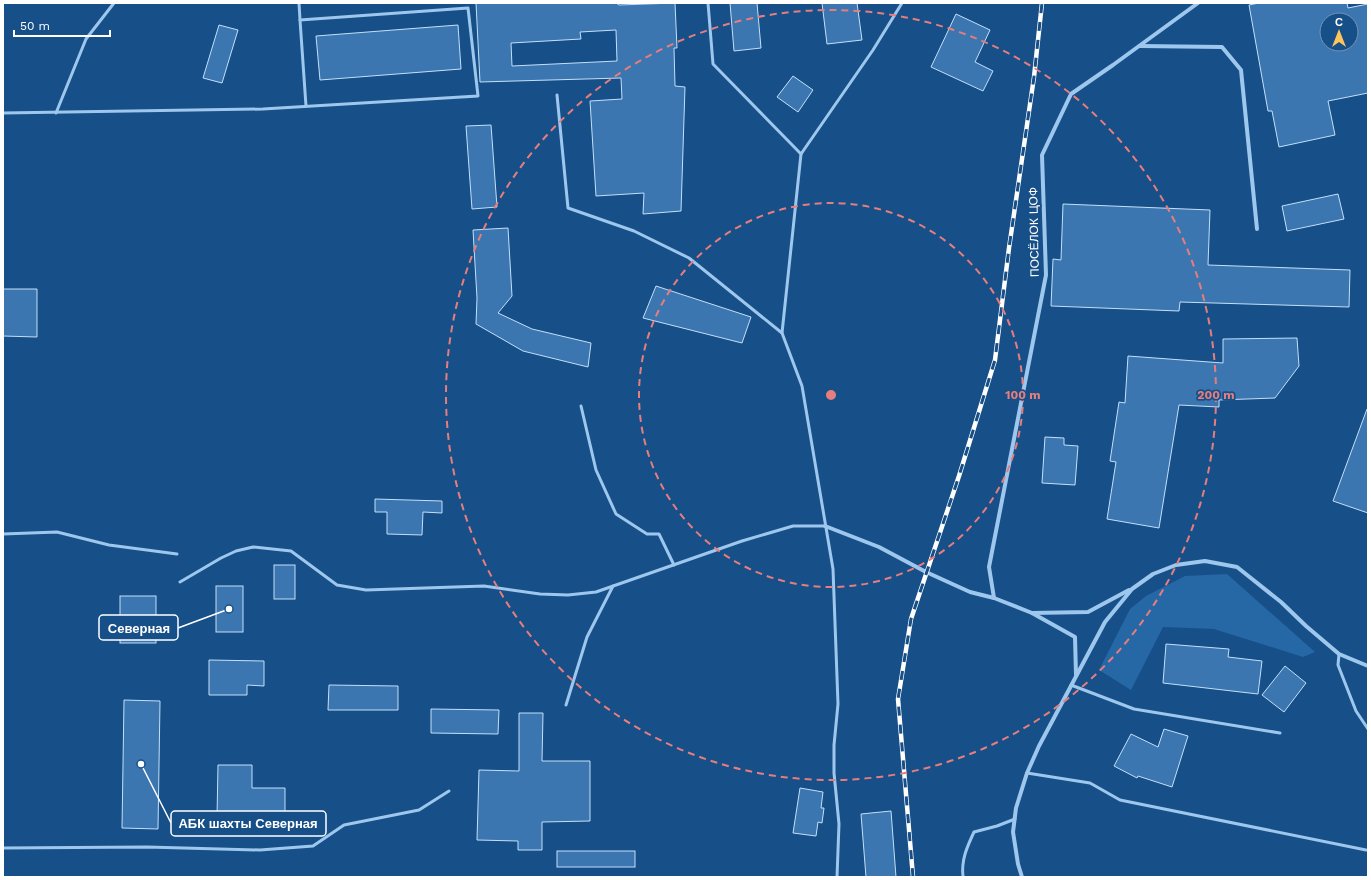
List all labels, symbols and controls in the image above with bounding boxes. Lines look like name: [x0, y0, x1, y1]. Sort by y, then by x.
scale bar: [14, 12, 110, 38]
north arrow: [1319, 12, 1359, 52]
text: С: [1335, 16, 1343, 29]
text: 50 m: [20, 19, 50, 33]
street label: ПОСЁЛОК ЦОФ: [1026, 187, 1042, 277]
centre of rings: [824, 388, 838, 402]
text: 100 m: [1005, 388, 1041, 402]
text: 200 m: [1197, 388, 1235, 402]
callout: Северная: [99, 615, 178, 640]
text: Северная: [108, 621, 170, 636]
callout: АБК шахты Северная: [171, 811, 326, 836]
text: АБК шахты Северная: [178, 816, 318, 831]

